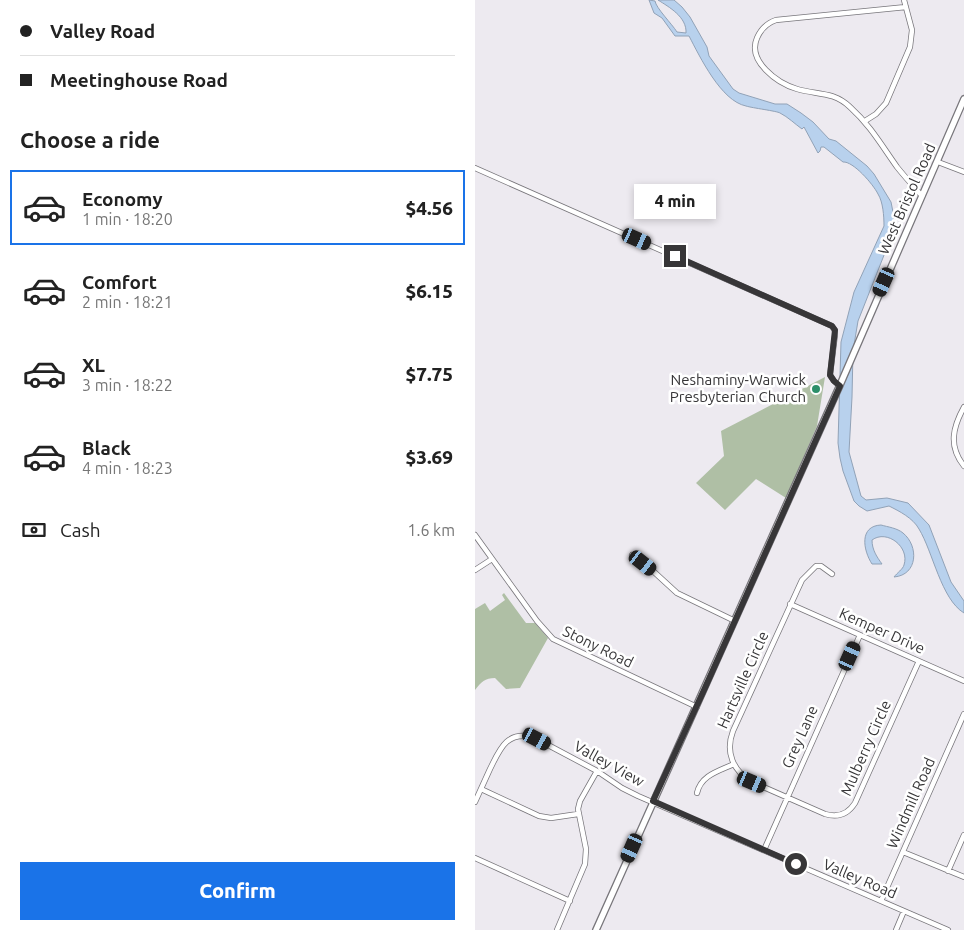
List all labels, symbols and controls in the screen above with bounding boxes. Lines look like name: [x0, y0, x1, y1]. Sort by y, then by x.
text: Valley Road: [50, 20, 155, 42]
text: Meetinghouse Road: [50, 69, 228, 91]
text: Choose a ride: [20, 127, 160, 152]
street label: West Bristol Road: [874, 141, 939, 257]
callout: 4 min: [634, 184, 716, 218]
icon: car: [22, 185, 67, 230]
text: Economy: [82, 188, 163, 210]
text: 4 min: [655, 192, 695, 210]
text: $4.56: [405, 197, 453, 219]
text: 1 min · 18:20: [82, 210, 173, 228]
car: [620, 226, 653, 252]
route end: [664, 245, 686, 267]
car: [871, 265, 896, 299]
icon: car: [22, 268, 67, 313]
text: Comfort: [82, 271, 157, 293]
text: $6.15: [405, 280, 453, 302]
text: 2 min · 18:21: [82, 293, 173, 311]
icon: car: [22, 351, 67, 396]
text: XL: [82, 354, 105, 376]
text: $7.75: [405, 363, 453, 385]
place label: Neshaminy-Warwick Presbyterian Church: [670, 371, 806, 405]
text: 3 min · 18:22: [82, 376, 173, 394]
marker: Neshaminy-Warwick Presbyterian Church: [810, 383, 822, 395]
icon: car: [22, 434, 67, 479]
text: Black: [82, 437, 131, 459]
text: $3.69: [405, 446, 453, 468]
text: 4 min · 18:23: [82, 459, 173, 477]
icon: cash: [20, 516, 48, 544]
text: Cash: [60, 519, 101, 541]
text: 1.6 km: [407, 521, 455, 539]
car: [626, 548, 659, 578]
street label: Kemper Drive: [837, 604, 928, 657]
street label: Stony Road: [560, 622, 636, 671]
street label: Hartsville Circle: [714, 629, 772, 731]
car: [837, 639, 862, 673]
street label: Mulberry Circle: [837, 697, 894, 798]
street label: Grey Lane: [778, 703, 821, 771]
car: [520, 725, 553, 753]
street label: Valley View: [571, 737, 648, 790]
street label: Windmill Road: [883, 755, 938, 851]
car: [735, 769, 768, 795]
car: [619, 831, 644, 865]
route start: [785, 853, 807, 875]
street label: Valley Road: [821, 855, 900, 902]
button: Confirm: [20, 862, 455, 920]

